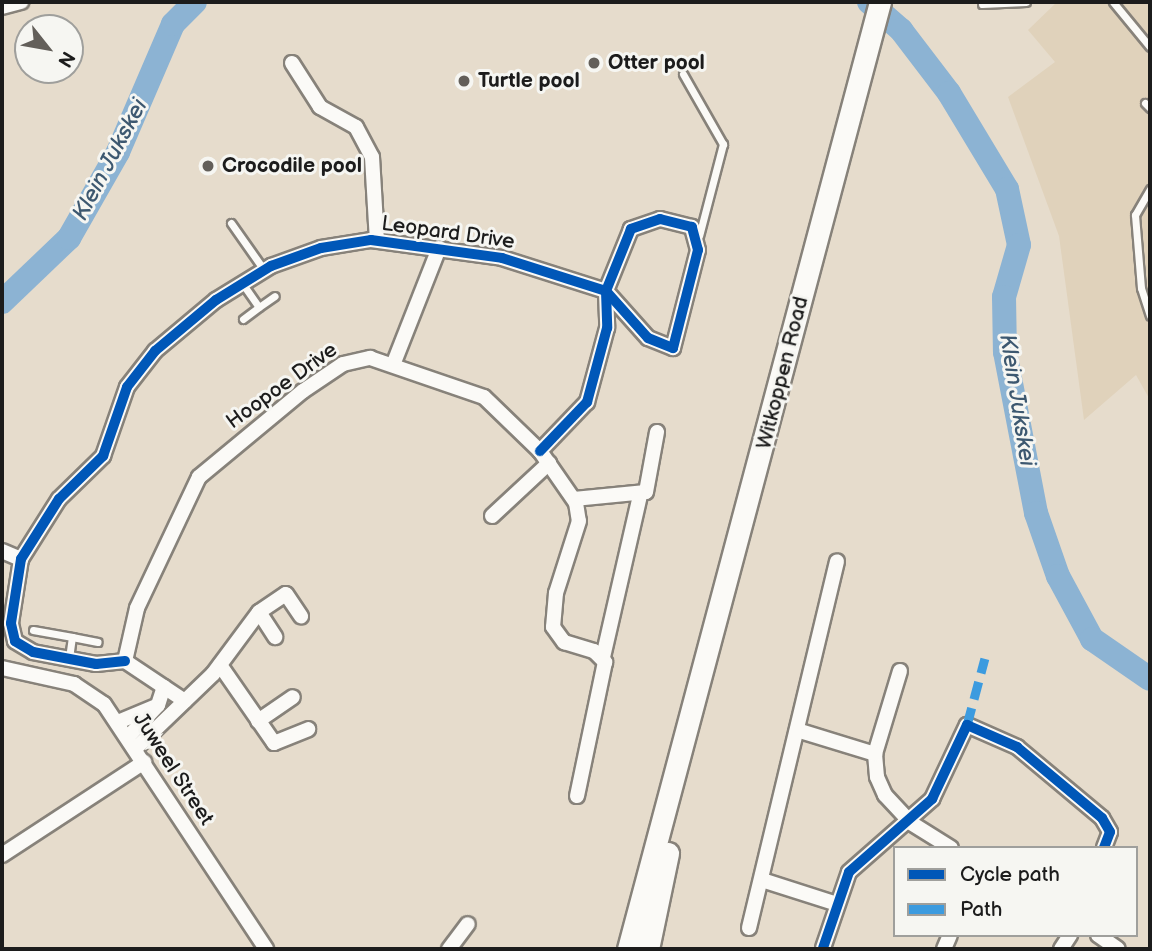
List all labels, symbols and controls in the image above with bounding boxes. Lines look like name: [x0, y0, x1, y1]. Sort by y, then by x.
north arrow: [14, 14, 84, 84]
text: N: [52, 47, 79, 71]
place label: Otter pool: [608, 50, 705, 76]
marker: Otter pool: [586, 55, 602, 71]
place label: Turtle pool: [478, 68, 580, 94]
marker: Turtle pool: [456, 73, 472, 89]
water label: Klein Jukskei: [66, 94, 154, 226]
place label: Crocodile pool: [222, 153, 362, 179]
marker: Crocodile pool: [200, 158, 216, 174]
street label: Leopard Drive: [380, 211, 516, 255]
street label: Witkoppen Road: [752, 294, 814, 452]
water label: Klein Jukskei: [993, 331, 1041, 469]
street label: Hoopoe Drive: [222, 337, 342, 435]
street label: Juweel Street: [127, 708, 219, 830]
legend: [893, 846, 1138, 937]
text: Cycle path: [960, 862, 1060, 887]
text: Path: [960, 897, 1002, 922]

